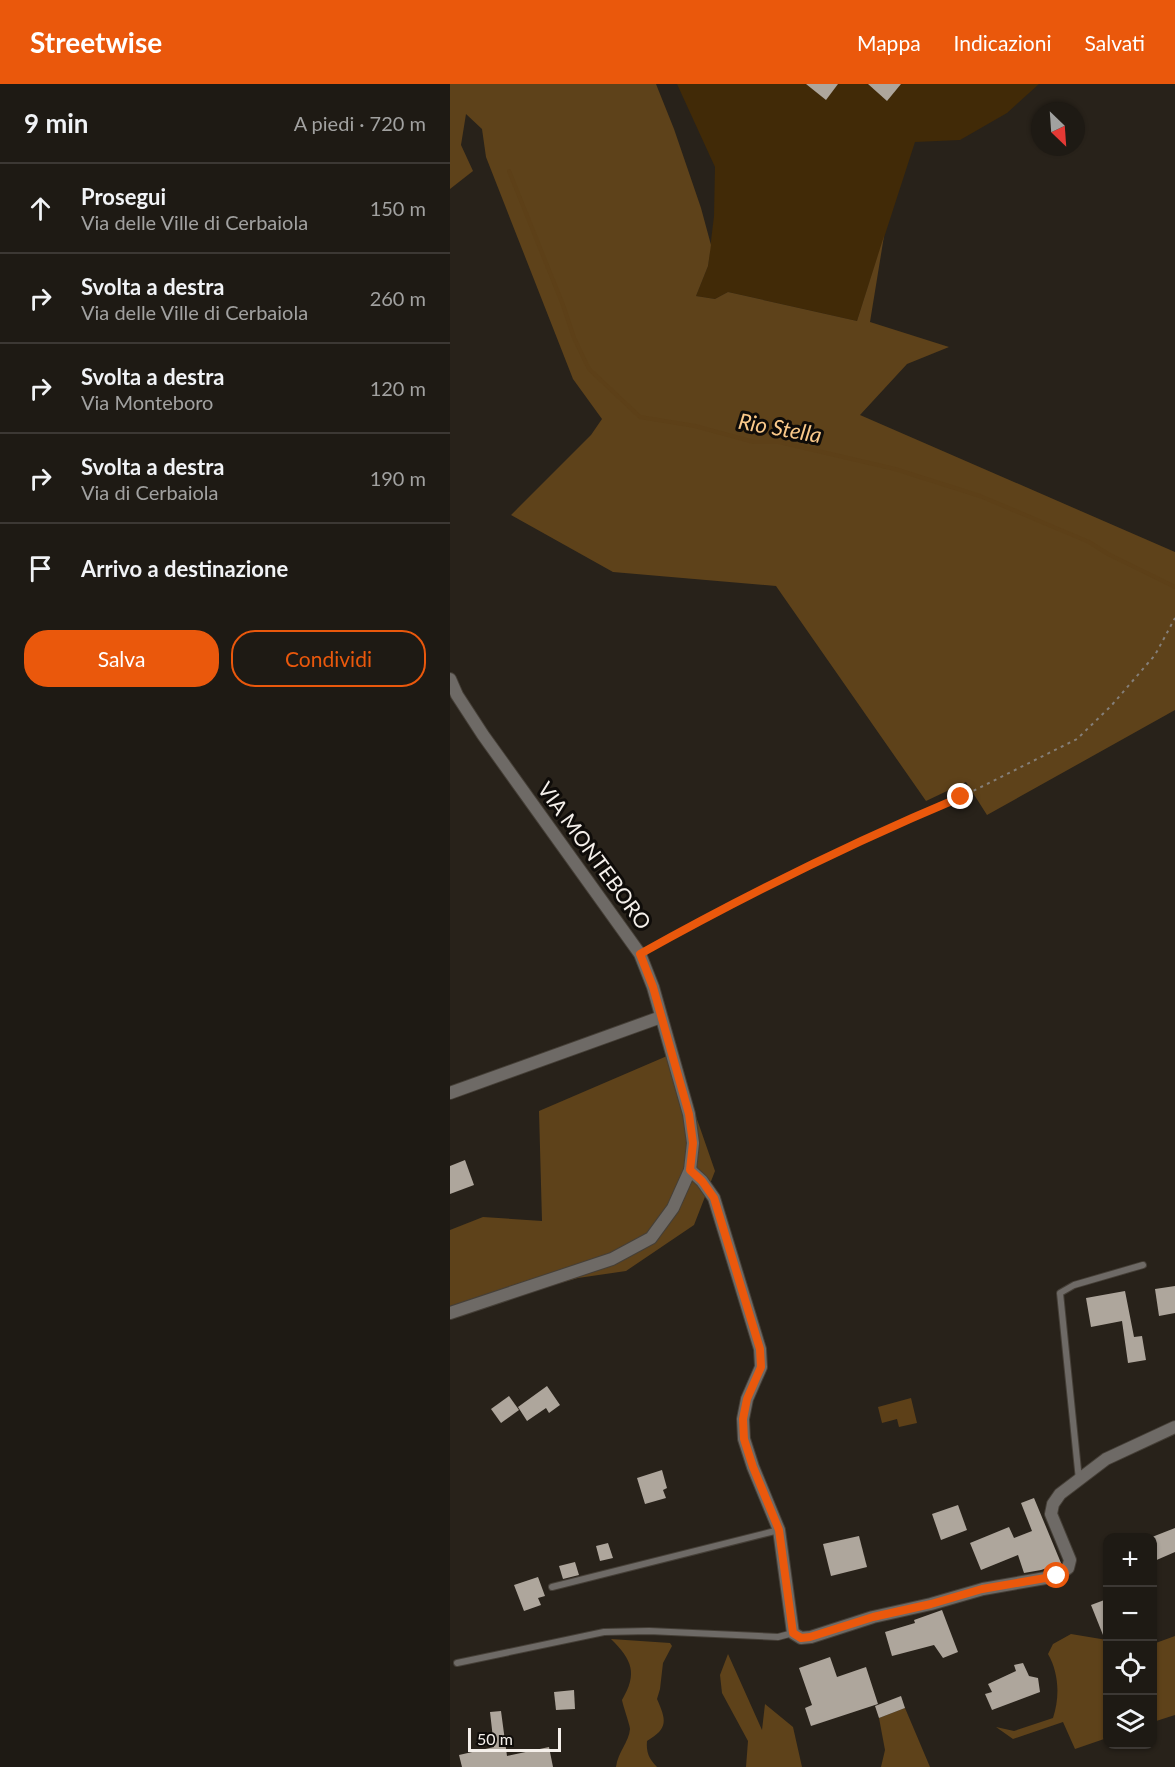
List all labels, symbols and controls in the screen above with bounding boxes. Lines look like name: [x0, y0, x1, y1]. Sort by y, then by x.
text: Streetwise: [30, 25, 162, 59]
text: Mappa: [857, 30, 921, 55]
text: Indicazioni: [954, 30, 1052, 55]
text: Salvati: [1085, 30, 1145, 55]
north arrow: [1031, 102, 1085, 156]
text: 9 min: [24, 107, 88, 139]
text: A piedi · 720 m: [294, 111, 426, 135]
text: Prosegui: [81, 183, 166, 210]
icon: ahead: [24, 192, 57, 225]
text: 150 m: [370, 196, 426, 220]
text: Via delle Ville di Cerbaiola: [81, 210, 308, 234]
text: Svolta a destra: [81, 273, 224, 300]
icon: right: [24, 282, 57, 315]
text: 260 m: [370, 286, 426, 310]
text: Via delle Ville di Cerbaiola: [81, 300, 308, 324]
text: Svolta a destra: [81, 363, 224, 390]
icon: right: [24, 372, 57, 405]
text: 120 m: [370, 376, 426, 400]
text: Via Monteboro: [81, 390, 213, 414]
water label: Rio Stella: [736, 407, 824, 448]
text: Svolta a destra: [81, 453, 224, 480]
icon: right: [24, 462, 57, 495]
text: 190 m: [370, 466, 426, 490]
text: Via di Cerbaiola: [81, 480, 218, 504]
icon: arrive: [24, 552, 57, 585]
text: Arrivo a destinazione: [81, 555, 288, 582]
button: Salva: [24, 630, 219, 687]
button: Condividi: [231, 630, 426, 687]
street label: VIA MONTEBORO: [533, 777, 657, 934]
route end: [947, 783, 973, 809]
map controls: [1103, 1533, 1157, 1749]
button: +: [1103, 1533, 1157, 1587]
route start: [1043, 1562, 1069, 1588]
button: −: [1103, 1587, 1157, 1641]
button: locate: [1103, 1641, 1157, 1695]
button: layers: [1103, 1695, 1157, 1749]
scale bar: [468, 1725, 561, 1752]
text: 50 m: [477, 1729, 513, 1748]

